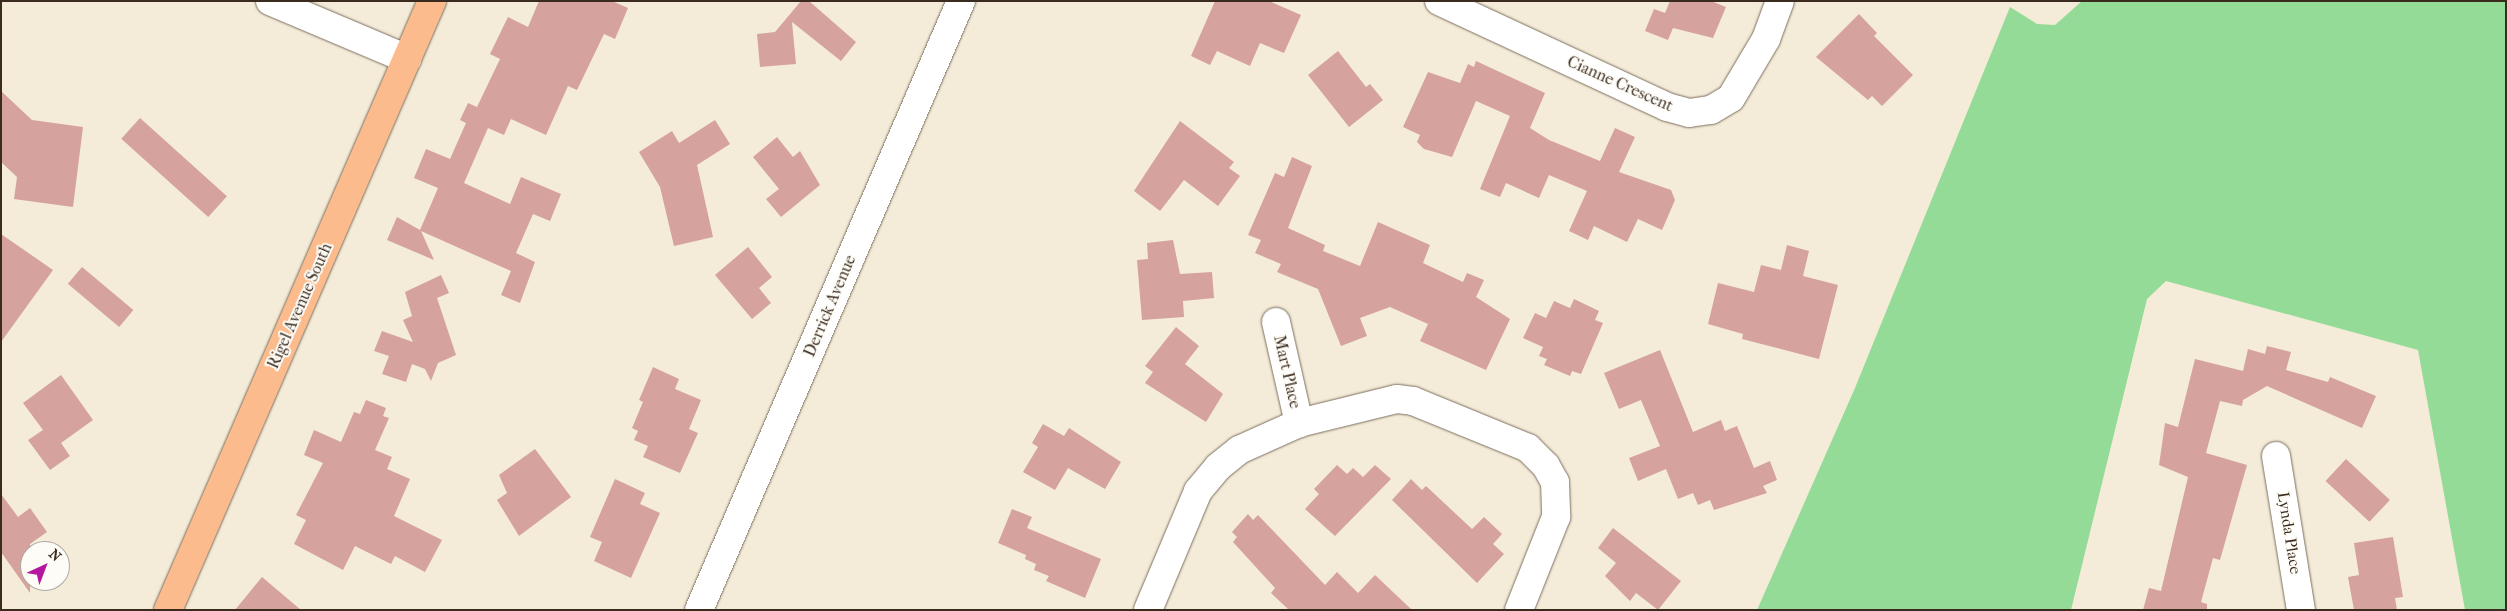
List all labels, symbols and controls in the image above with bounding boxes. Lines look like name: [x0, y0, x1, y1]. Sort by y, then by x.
street label: Cianne Crescent: [1564, 52, 1676, 116]
street label: Rigel Avenue South: [264, 240, 336, 372]
street label: Derrick Avenue: [800, 252, 860, 360]
street label: Mart Place: [1269, 334, 1305, 410]
street label: Lynda Place: [2273, 491, 2305, 575]
north arrow: [20, 541, 70, 591]
text: N: [45, 546, 65, 565]

